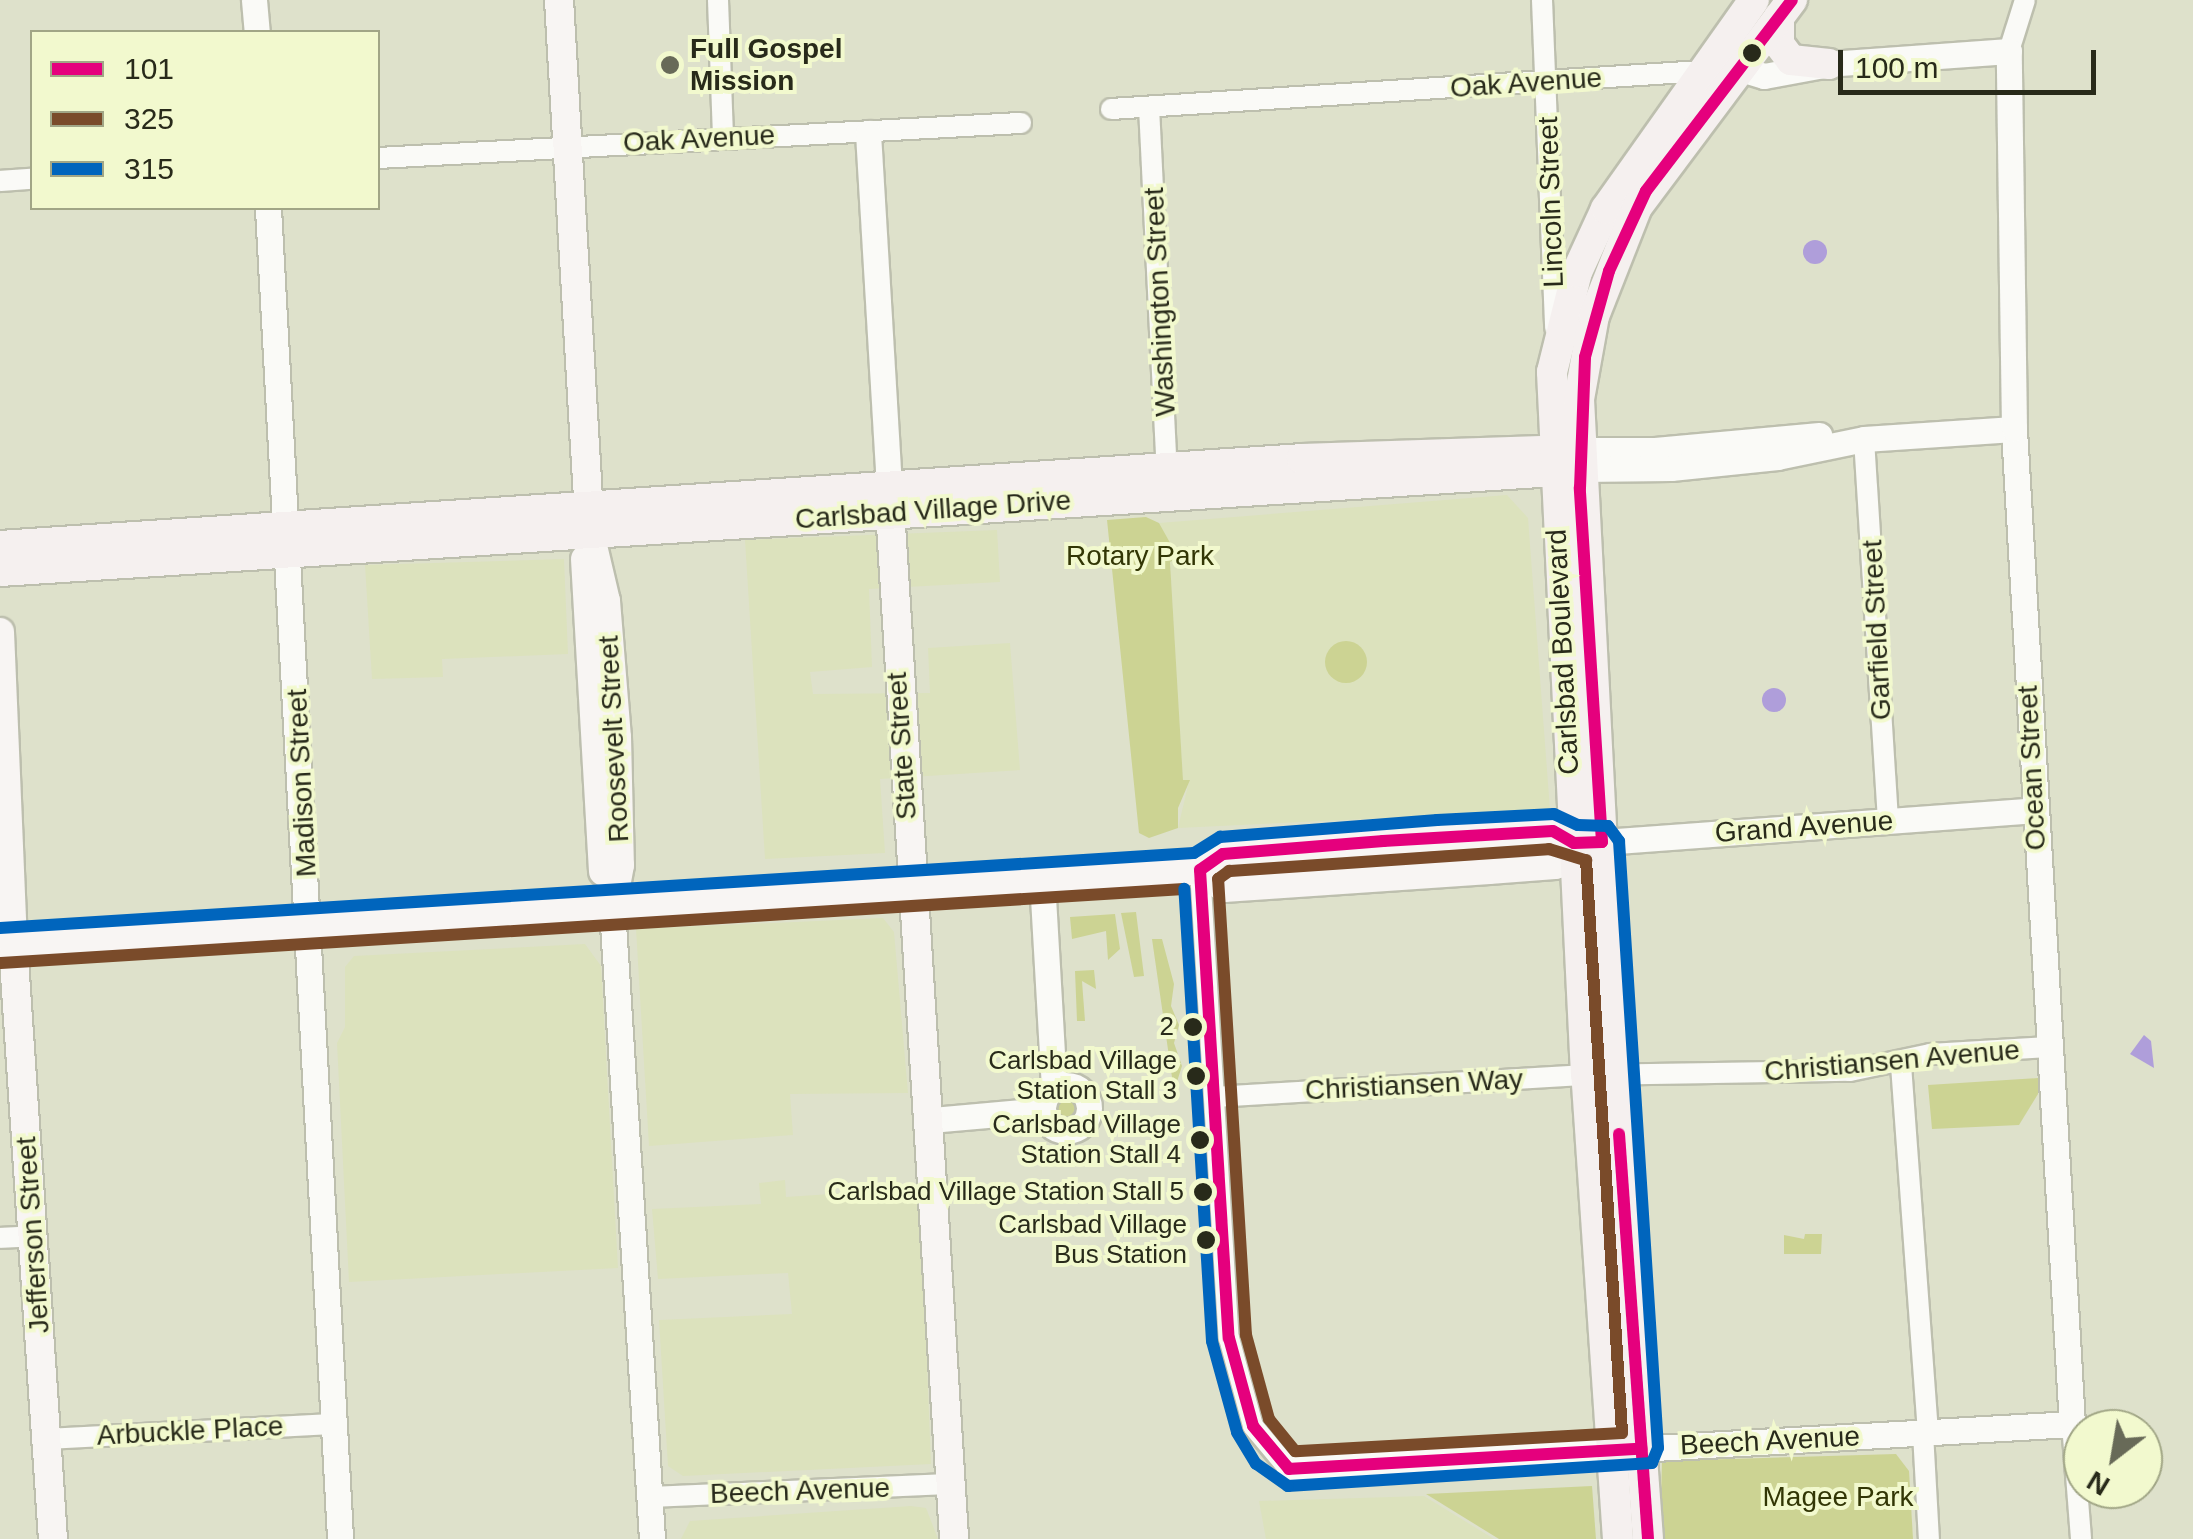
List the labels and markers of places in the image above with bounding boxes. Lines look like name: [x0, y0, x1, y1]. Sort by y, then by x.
place label: Full Gospel Mission: [690, 32, 842, 98]
unlabelled marker: [1742, 43, 1762, 63]
marker: Full Gospel Mission: [659, 54, 681, 76]
place label: 2: [1160, 1011, 1174, 1043]
marker: 2: [1183, 1017, 1203, 1037]
place label: Carlsbad Village Station Stall 3: [988, 1045, 1177, 1106]
marker: Carlsbad Village Station Stall 3: [1186, 1066, 1206, 1086]
place label: Carlsbad Village Station Stall 4: [992, 1109, 1181, 1170]
marker: Carlsbad Village Station Stall 4: [1190, 1130, 1210, 1150]
place label: Carlsbad Village Station Stall 5: [827, 1176, 1184, 1208]
marker: Carlsbad Village Station Stall 5: [1193, 1182, 1213, 1202]
place label: Carlsbad Village Bus Station: [998, 1209, 1187, 1270]
marker: Carlsbad Village Bus Station: [1196, 1230, 1216, 1250]

